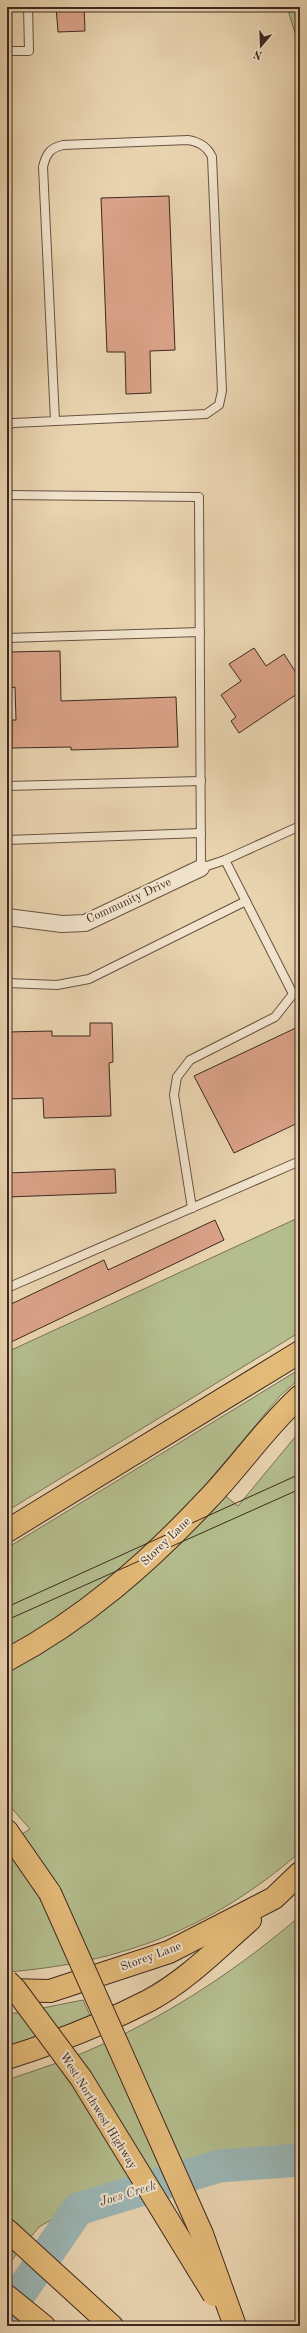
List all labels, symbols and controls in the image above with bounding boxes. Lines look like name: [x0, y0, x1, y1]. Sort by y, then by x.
north arrow: [241, 26, 281, 66]
text: N: [252, 47, 264, 61]
street label: Community Drive: [85, 876, 174, 926]
street label: Storey Lane: [139, 1515, 193, 1568]
street label: Storey Lane: [119, 1940, 183, 1974]
street label: West Northwest Highway: [57, 2051, 139, 2172]
water label: Joes Creek: [98, 2179, 158, 2209]

